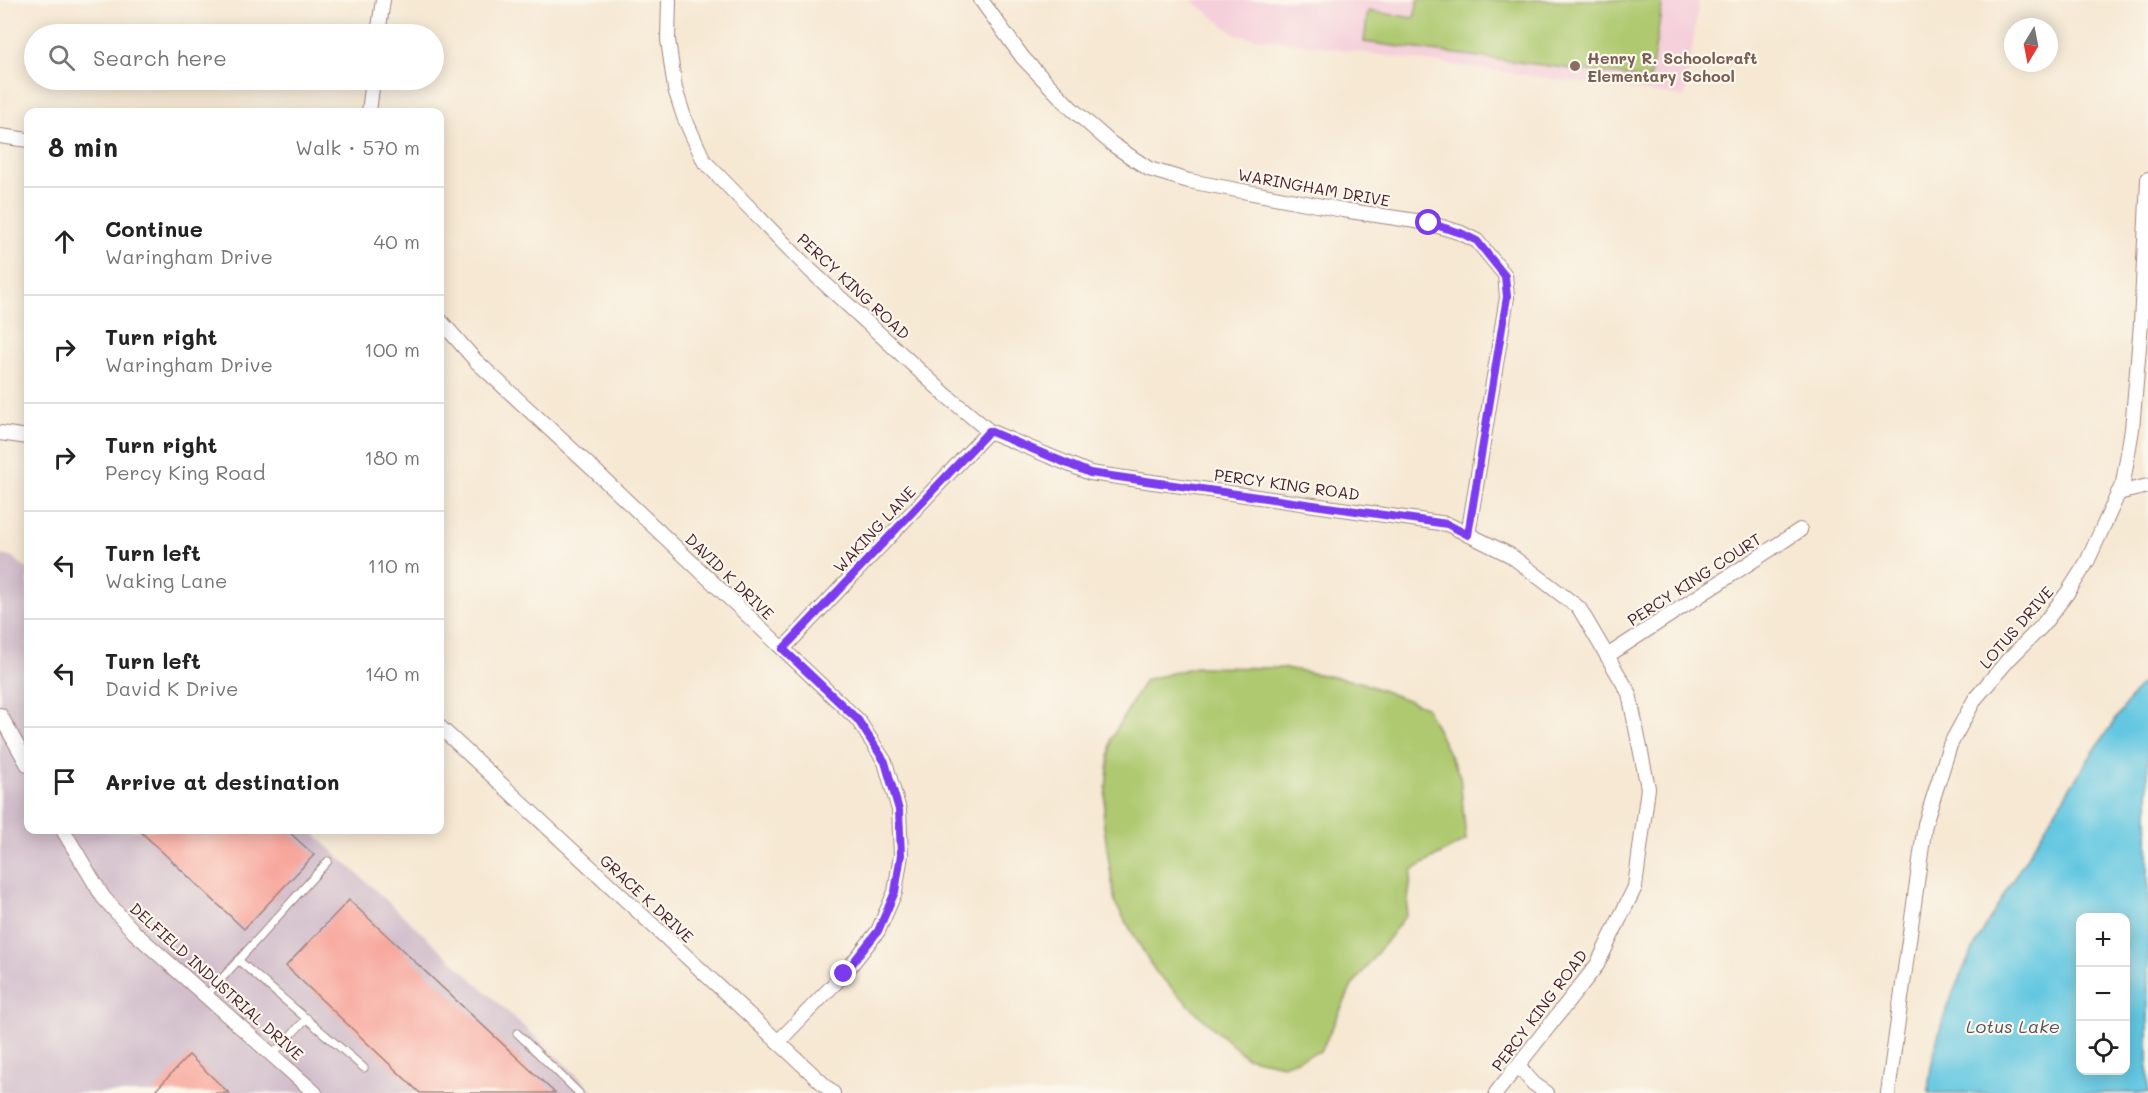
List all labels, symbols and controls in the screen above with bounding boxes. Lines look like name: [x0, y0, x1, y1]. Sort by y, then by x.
north arrow: [2004, 18, 2058, 72]
search box: [24, 24, 444, 90]
icon: search: [45, 41, 78, 74]
text: Search here: [93, 43, 227, 72]
place label: Henry R. Schoolcraft Elementary School: [1587, 47, 1757, 86]
marker: Henry R. Schoolcraft Elementary School: [1568, 59, 1582, 73]
text: 8 min: [48, 130, 118, 164]
text: Walk · 570 m: [295, 134, 420, 160]
street label: WARINGHAM DRIVE: [1236, 163, 1392, 211]
route start: [1415, 209, 1441, 235]
text: Continue: [105, 214, 203, 243]
icon: ahead: [48, 225, 81, 258]
text: 40 m: [374, 228, 420, 254]
street label: PERCY KING ROAD: [793, 228, 915, 344]
text: Waringham Drive: [105, 243, 273, 269]
text: Turn right: [105, 322, 217, 351]
icon: right: [48, 333, 81, 366]
text: 100 m: [364, 336, 420, 362]
text: Waringham Drive: [105, 351, 273, 377]
text: Turn right: [105, 430, 217, 459]
icon: right: [48, 441, 81, 474]
text: 180 m: [364, 444, 420, 470]
text: Percy King Road: [105, 459, 265, 485]
street label: PERCY KING ROAD: [1213, 463, 1361, 505]
street label: WAKING LANE: [828, 481, 920, 577]
street label: DAVID K DRIVE: [681, 528, 779, 624]
street label: PERCY KING COURT: [1623, 528, 1765, 630]
text: Turn left: [105, 538, 201, 567]
icon: left: [48, 549, 81, 582]
text: 110 m: [367, 552, 420, 578]
text: Waking Lane: [105, 567, 227, 593]
street label: LOTUS DRIVE: [1974, 581, 2058, 673]
text: Turn left: [105, 646, 201, 675]
icon: left: [48, 657, 81, 690]
text: 140 m: [365, 660, 420, 686]
text: David K Drive: [105, 675, 238, 701]
icon: arrive: [48, 765, 81, 798]
text: Arrive at destination: [105, 767, 340, 796]
street label: GRACE K DRIVE: [596, 849, 698, 947]
street label: DELFIELD INDUSTRIAL DRIVE: [126, 898, 308, 1064]
map controls: [2076, 913, 2130, 1075]
button: +: [2076, 913, 2130, 967]
street label: PERCY KING ROAD: [1486, 945, 1592, 1075]
route end: [830, 960, 856, 986]
button: −: [2076, 967, 2130, 1021]
water label: Lotus Lake: [1966, 1014, 2060, 1038]
button: locate: [2076, 1021, 2130, 1075]

